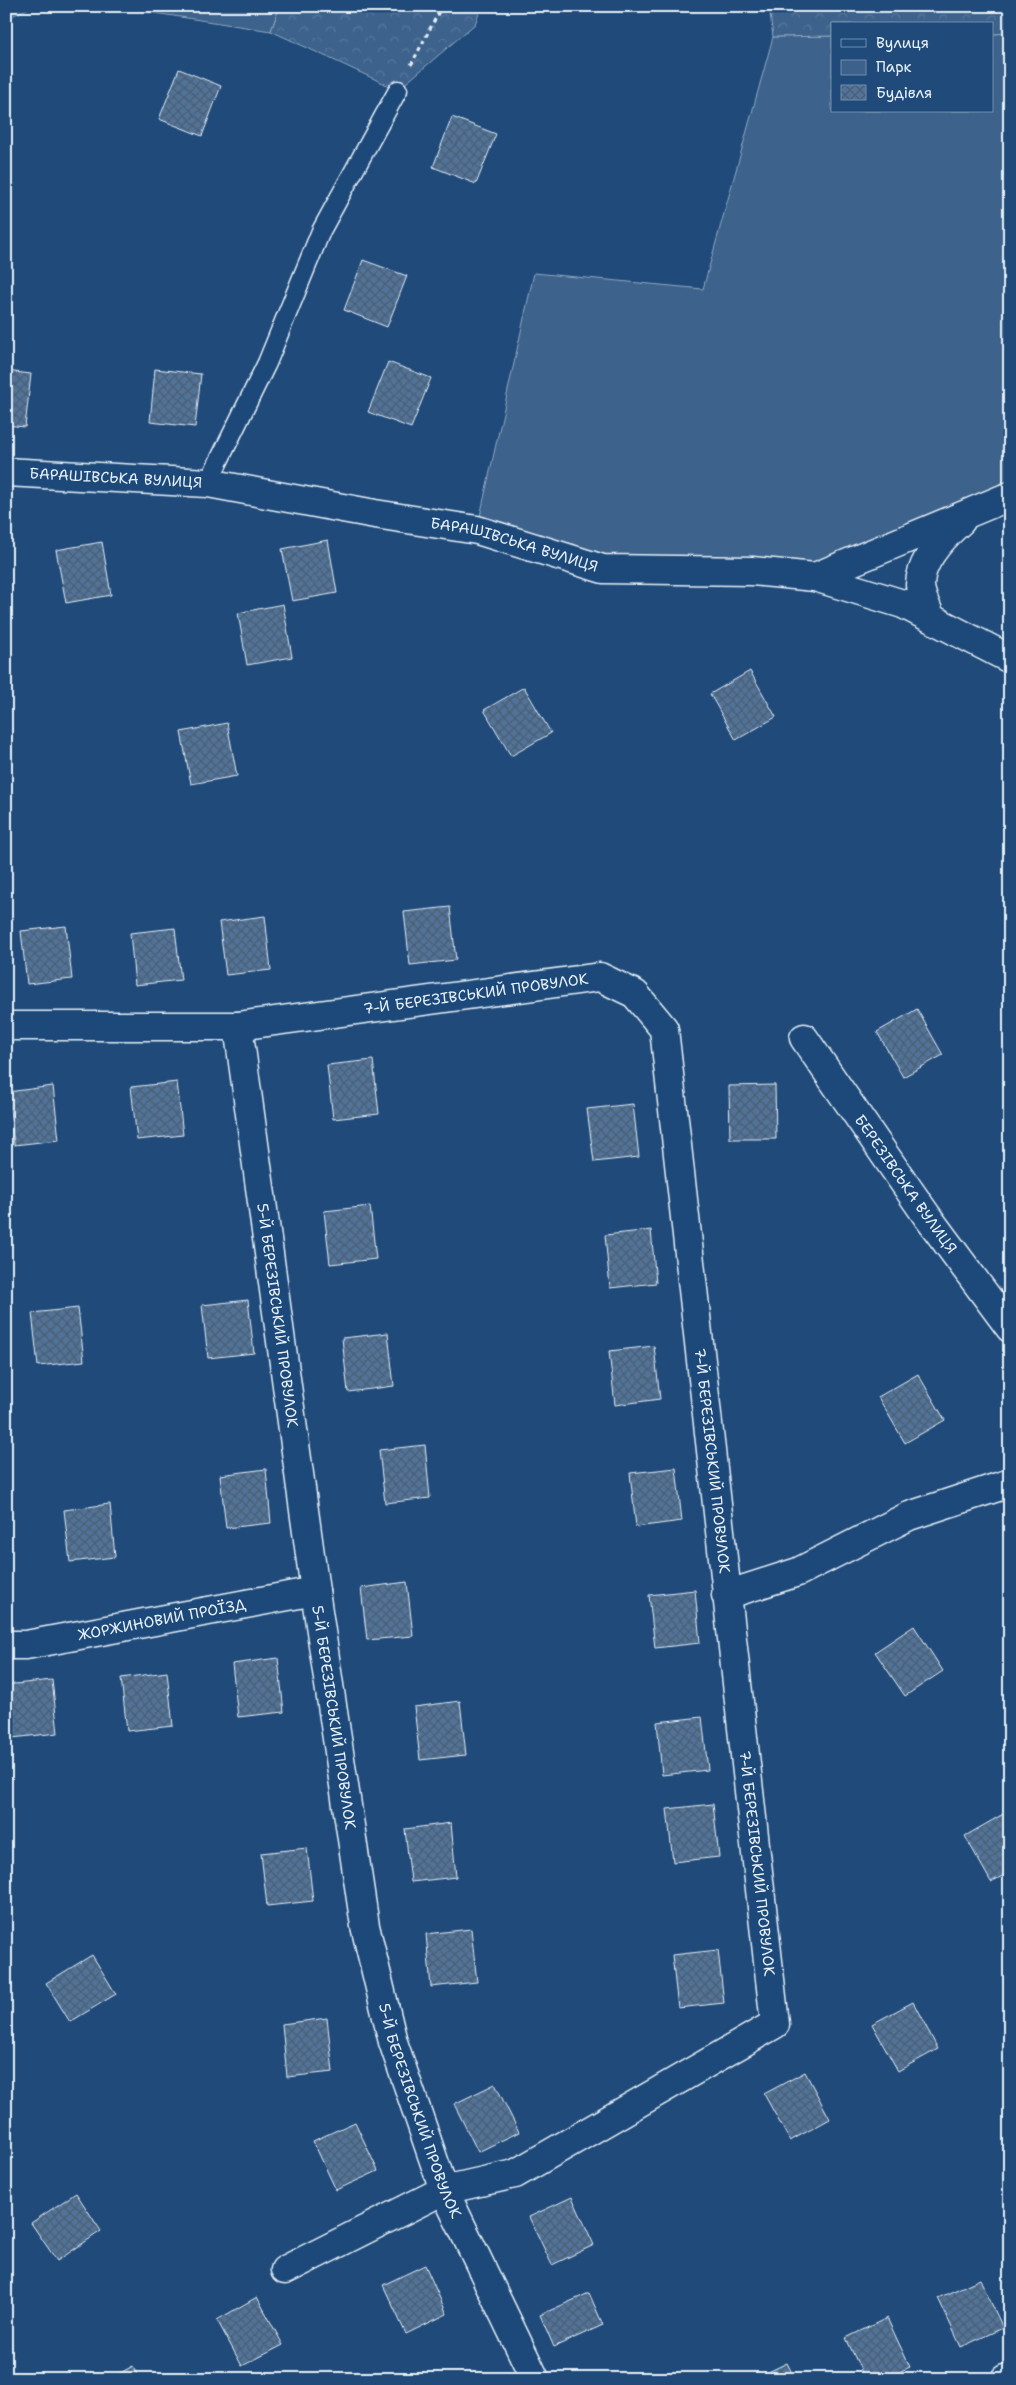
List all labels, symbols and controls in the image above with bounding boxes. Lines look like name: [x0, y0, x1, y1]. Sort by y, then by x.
legend: [831, 22, 994, 112]
text: Вулиця: [876, 33, 929, 53]
text: Парк: [876, 57, 912, 77]
text: Будівля: [876, 83, 932, 103]
street label: БАРАШІВСЬКА ВУЛИЦЯ: [29, 463, 203, 493]
street label: БАРАШІВСЬКА ВУЛИЦЯ: [429, 513, 601, 577]
street label: 7-Й БЕРЕЗІВСЬКИЙ ПРОВУЛОК: [362, 969, 590, 1019]
street label: БЕРЕЗІВСЬКА ВУЛИЦЯ: [850, 1111, 961, 1258]
street label: 5-Й БЕРЕЗІВСЬКИЙ ПРОВУЛОК: [252, 1202, 303, 1429]
street label: 7-Й БЕРЕЗІВСЬКИЙ ПРОВУЛОК: [690, 1347, 735, 1575]
street label: ЖОРЖИНОВИЙ ПРОЇЗД: [76, 1594, 248, 1645]
street label: 5-Й БЕРЕЗІВСЬКИЙ ПРОВУЛОК: [307, 1604, 360, 1831]
street label: 7-Й БЕРЕЗІВСЬКИЙ ПРОВУЛОК: [735, 1749, 780, 1977]
street label: 5-Й БЕРЕЗІВСЬКИЙ ПРОВУЛОК: [374, 2001, 466, 2222]

